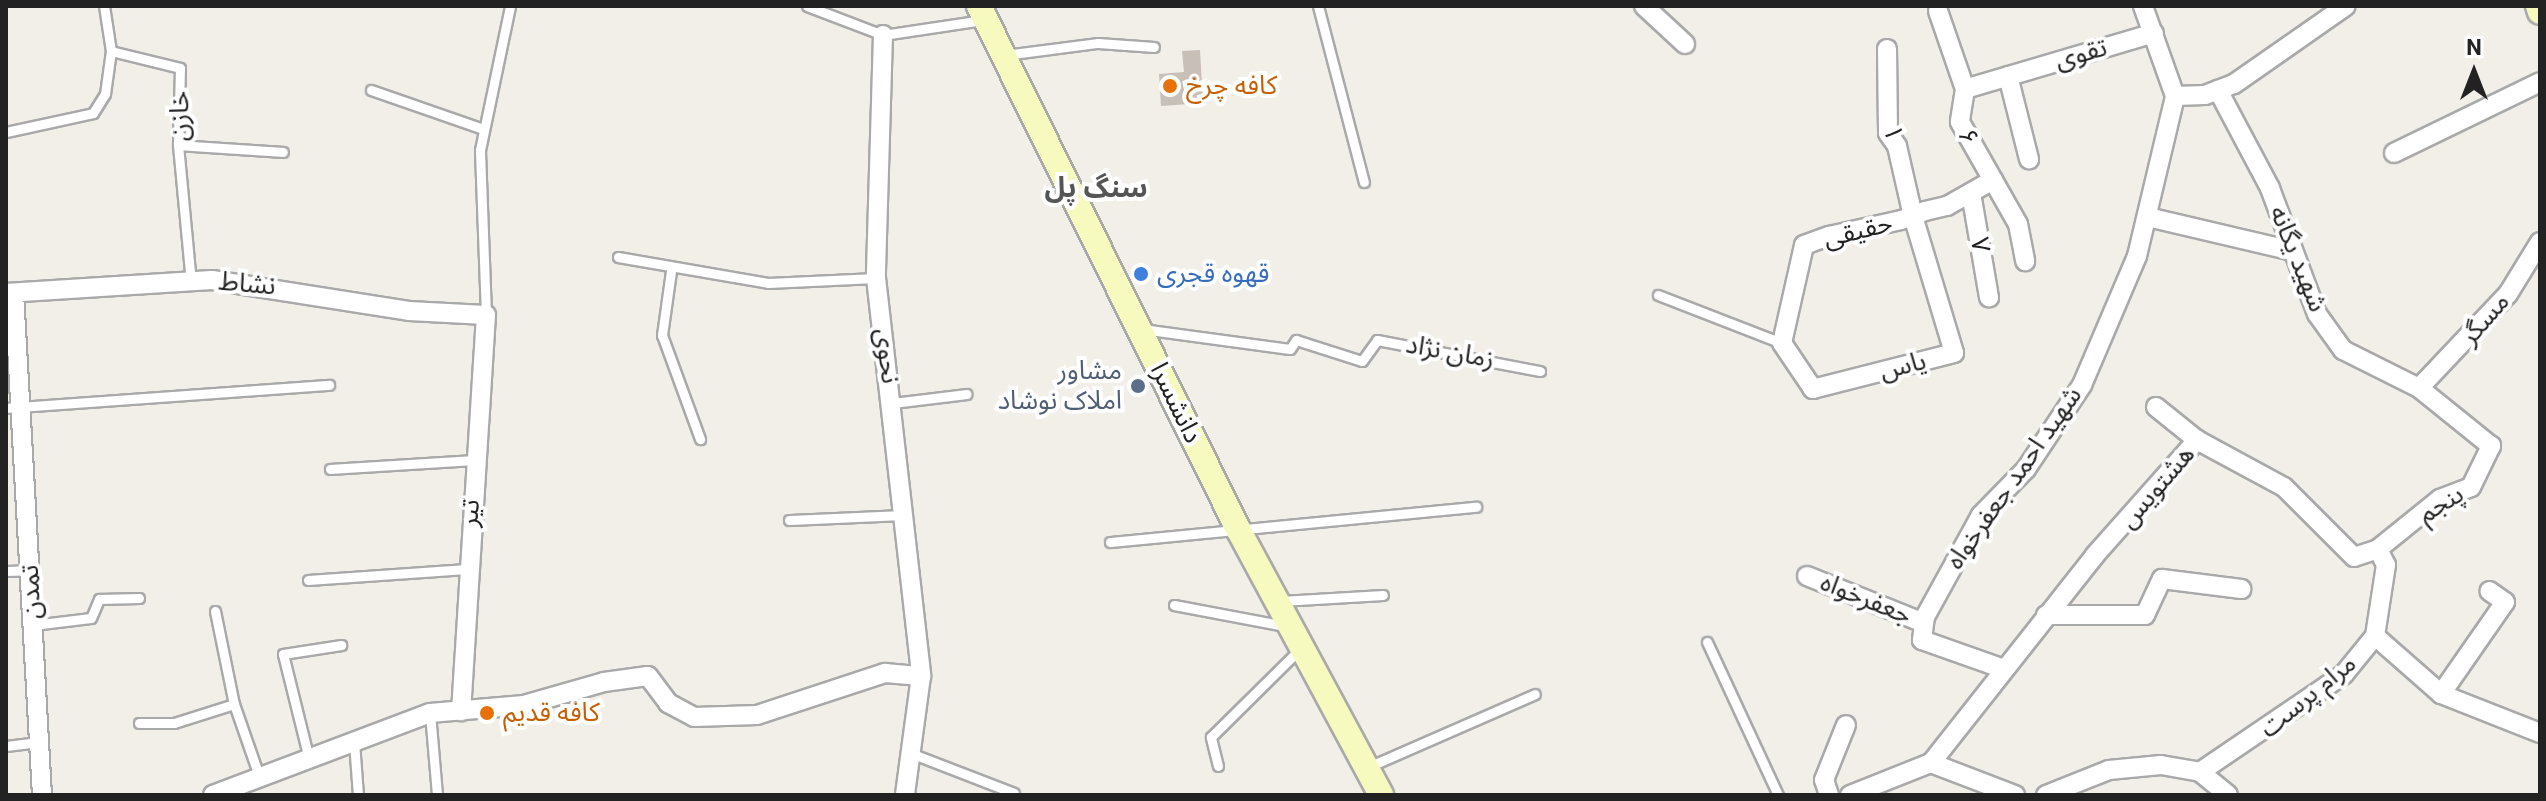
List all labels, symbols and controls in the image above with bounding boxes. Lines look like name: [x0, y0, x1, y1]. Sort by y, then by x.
street label: تقوی: [2051, 32, 2111, 76]
north arrow: [2434, 32, 2514, 112]
text: N: [2466, 35, 2482, 60]
place label: کافه چرخ: [1186, 70, 1277, 102]
marker: کافه چرخ: [1161, 77, 1179, 95]
street label: خازن: [164, 91, 196, 141]
street label: ۱: [1876, 122, 1910, 144]
street label: ۶: [1951, 124, 1985, 150]
district label: سنگ پل: [1044, 171, 1148, 205]
street label: شهید یگانه: [2263, 201, 2333, 317]
street label: حقیقی: [1820, 207, 1896, 255]
street label: ۷: [1963, 235, 1997, 255]
place label: قهوه قجری: [1157, 258, 1269, 290]
marker: قهوه قجری: [1132, 265, 1150, 283]
street label: نشاط: [217, 266, 277, 302]
street label: مسگر: [2454, 286, 2516, 352]
street label: نحوی: [868, 327, 906, 385]
street label: زمان نژاد: [1403, 329, 1497, 375]
street label: یاس: [1877, 345, 1929, 387]
place label: مشاور املاک نوشاد: [998, 355, 1122, 416]
street label: دانشسرا: [1143, 358, 1209, 448]
marker: مشاور املاک نوشاد: [1129, 377, 1147, 395]
street label: شهید احمد جعفرخواه: [1939, 381, 2089, 575]
street label: هشتویس: [2113, 439, 2201, 535]
street label: پنجم: [2412, 478, 2470, 530]
street label: تیر: [453, 498, 487, 528]
street label: تمدن: [14, 564, 48, 620]
street label: جعفرخواه: [1816, 567, 1916, 631]
street label: مرام پرست: [2254, 648, 2362, 744]
place label: کافه قدیم: [503, 697, 600, 729]
marker: کافه قدیم: [478, 704, 496, 722]

